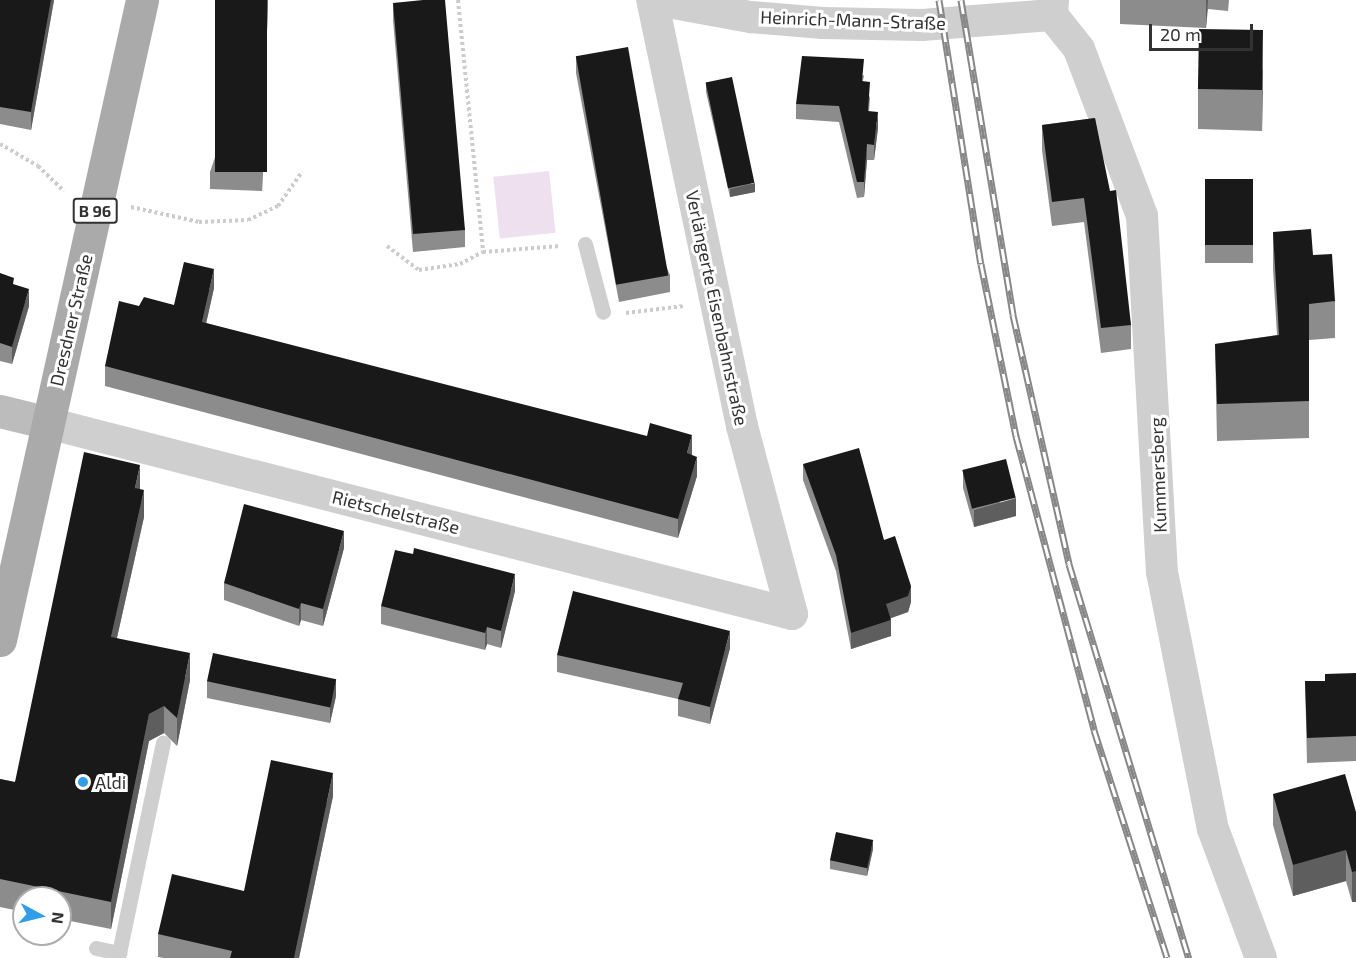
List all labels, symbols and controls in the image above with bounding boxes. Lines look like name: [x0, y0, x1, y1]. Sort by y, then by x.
street label: Heinrich-Mann-Straße: [760, 6, 946, 34]
scale bar: [1152, 12, 1256, 50]
text: 20 m: [1160, 23, 1201, 45]
street label: Verlängerte Eisenbahnstraße: [681, 188, 753, 428]
road number: B 96: [72, 198, 118, 224]
street label: Dresdner Straße: [45, 252, 97, 388]
street label: Kummersberg: [1145, 417, 1171, 533]
street label: Rietschelstraße: [330, 486, 462, 538]
place label: Aldi: [95, 771, 126, 793]
marker: Aldi: [76, 775, 90, 789]
north arrow: [12, 886, 72, 946]
text: N: [48, 911, 69, 925]

